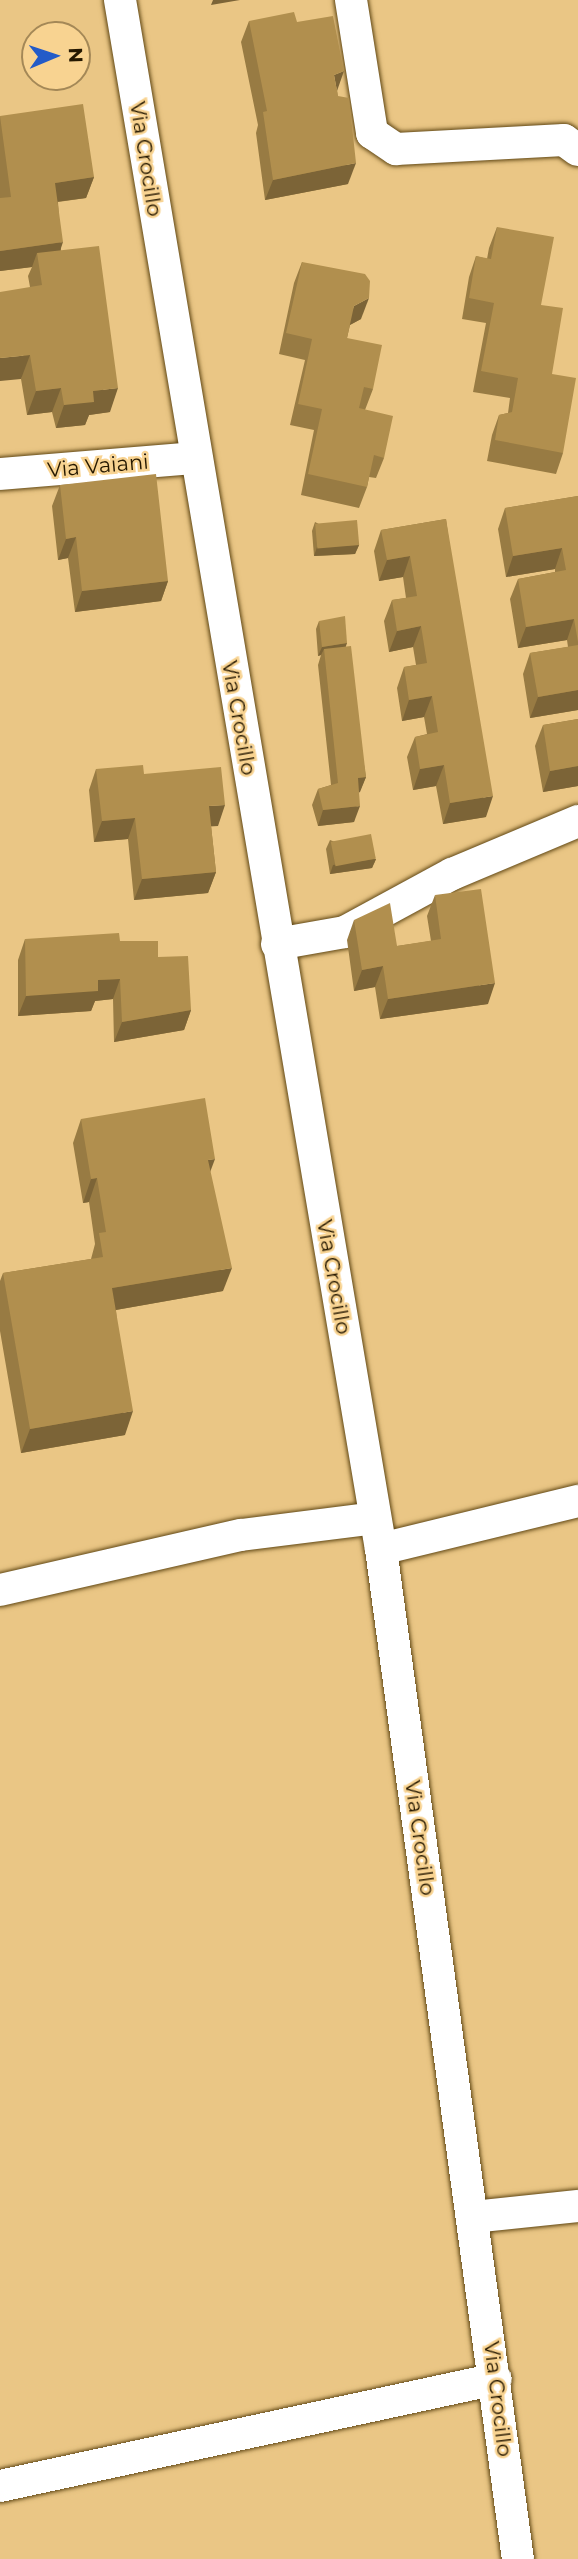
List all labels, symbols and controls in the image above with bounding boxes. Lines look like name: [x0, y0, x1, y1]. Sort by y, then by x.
north arrow: [21, 21, 91, 91]
text: N: [64, 47, 87, 63]
street label: Via Crocillo: [124, 100, 168, 218]
street label: Via Vaiani: [46, 449, 150, 483]
street label: Via Crocillo: [217, 659, 261, 777]
street label: Via Crocillo: [312, 1218, 356, 1336]
street label: Via Crocillo: [399, 1779, 441, 1897]
street label: Via Crocillo: [478, 2340, 518, 2458]

